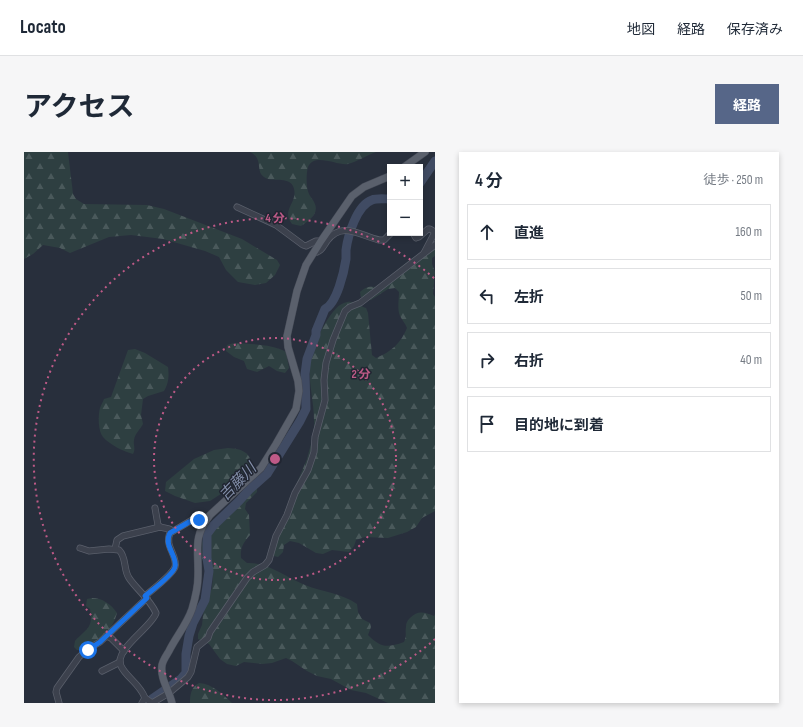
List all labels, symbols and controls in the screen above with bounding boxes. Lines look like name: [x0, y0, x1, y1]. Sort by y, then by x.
text: Locato: [20, 16, 66, 39]
text: 地図: [627, 21, 655, 38]
text: 経路: [677, 21, 705, 38]
text: 保存済み: [727, 21, 783, 38]
button: 経路: [715, 84, 779, 124]
text: アクセス: [24, 91, 135, 124]
map controls: [387, 164, 423, 236]
button: +: [387, 164, 423, 200]
text: 4 分: [475, 171, 503, 191]
text: 徒歩 · 250 m: [703, 172, 763, 188]
button: −: [387, 200, 423, 236]
text: 4 分: [265, 211, 285, 226]
icon: ahead: [476, 221, 498, 243]
text: 直進: [514, 224, 544, 243]
text: 160 m: [736, 224, 762, 240]
icon: left: [476, 285, 498, 307]
text: 左折: [514, 288, 544, 307]
text: 50 m: [741, 288, 762, 304]
icon: right: [476, 349, 498, 371]
text: 右折: [514, 352, 544, 371]
text: 40 m: [740, 352, 762, 368]
text: 2 分: [351, 367, 371, 382]
icon: arrive: [476, 413, 498, 435]
text: 目的地に到着: [514, 416, 604, 435]
centre of rings: [268, 452, 282, 466]
water label: 吉藤川: [216, 458, 262, 505]
route end: [190, 511, 208, 529]
route start: [79, 641, 97, 659]

